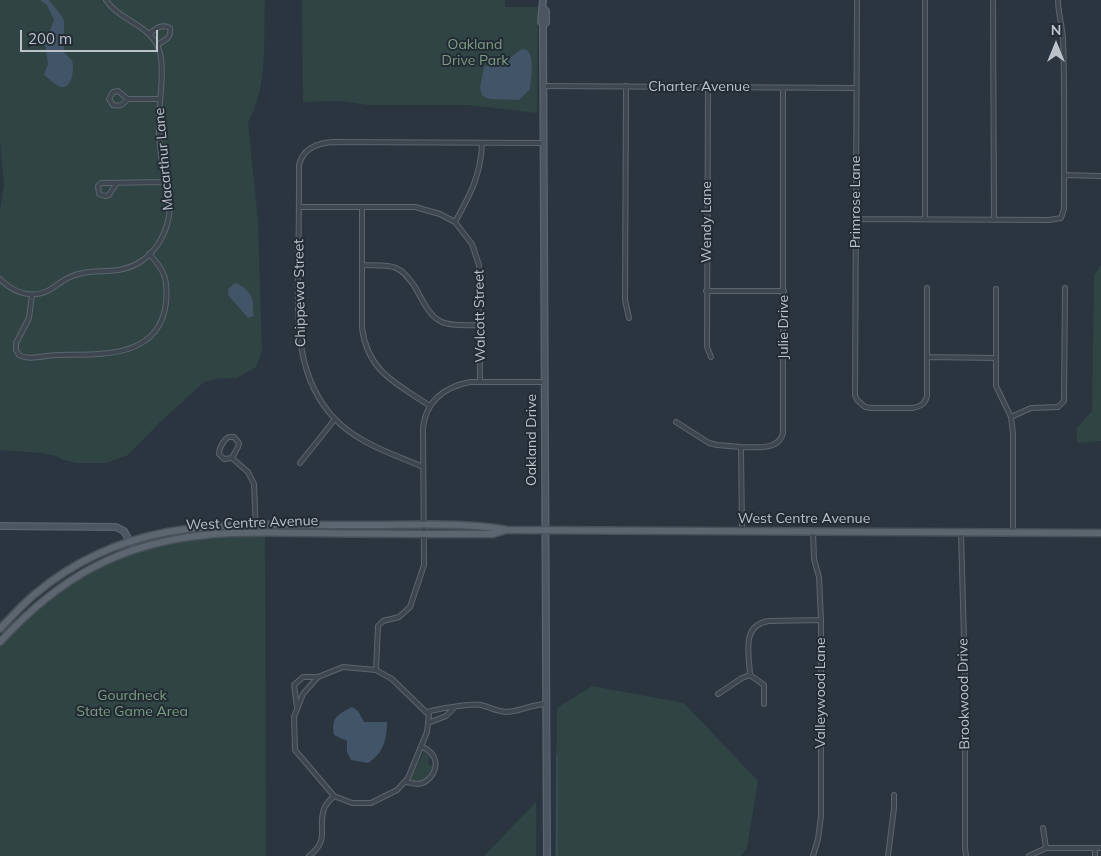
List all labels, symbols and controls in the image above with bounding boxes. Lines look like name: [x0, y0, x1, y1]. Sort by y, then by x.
scale bar: [22, 20, 160, 52]
north arrow: [1031, 20, 1081, 70]
text: N: [1051, 21, 1061, 39]
text: 200 m: [28, 29, 72, 48]
park label: Oakland Drive Park: [442, 37, 508, 70]
street label: Charter Avenue: [648, 79, 750, 95]
street label: Macarthur Lane: [151, 107, 177, 211]
street label: Primrose Lane: [848, 156, 864, 248]
street label: Wendy Lane: [699, 181, 715, 263]
street label: Chippewa Street: [291, 239, 309, 347]
street label: Walcott Street: [471, 269, 489, 363]
street label: Julie Drive: [776, 295, 792, 359]
street label: Oakland Drive: [524, 394, 540, 486]
street label: West Centre Avenue: [738, 511, 870, 527]
street label: West Centre Avenue: [185, 512, 319, 534]
street label: Valleywood Lane: [813, 637, 829, 749]
street label: Brookwood Drive: [955, 638, 973, 750]
park label: Gourdneck State Game Area: [76, 688, 188, 720]

